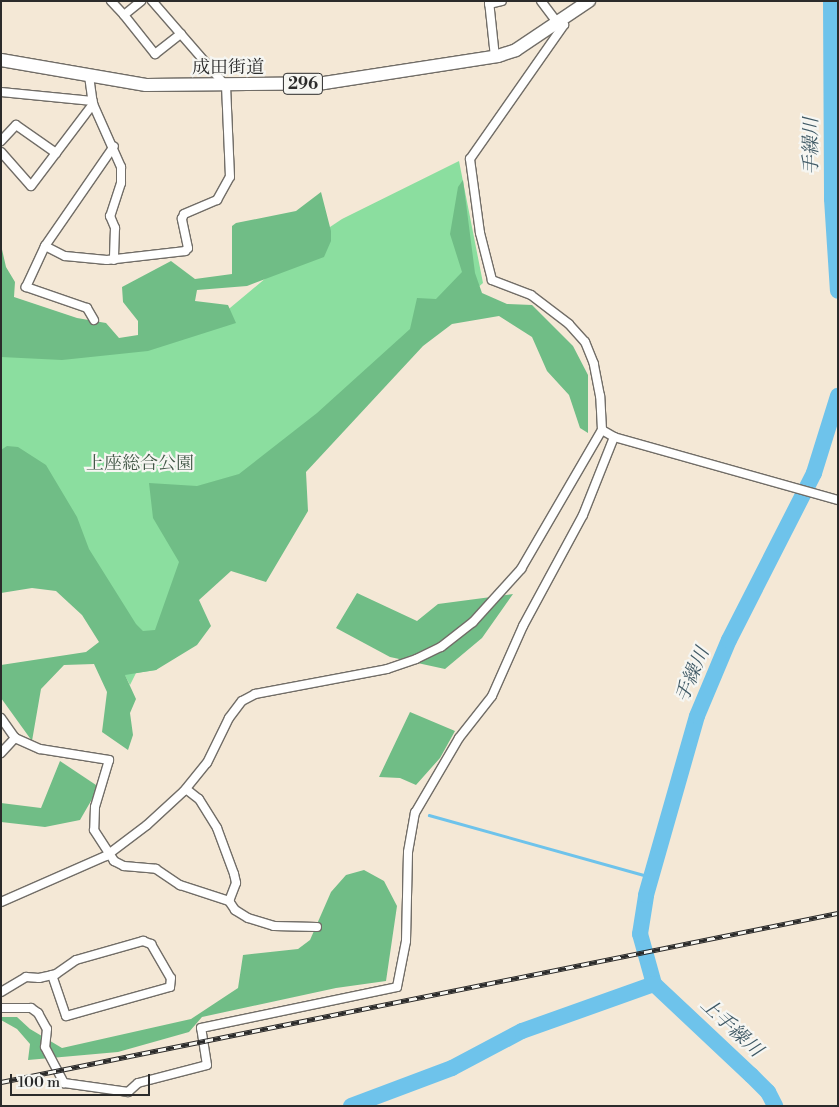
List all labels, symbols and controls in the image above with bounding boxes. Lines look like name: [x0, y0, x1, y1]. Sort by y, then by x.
street label: 成田街道: [192, 57, 264, 79]
road number: 296: [282, 70, 324, 98]
water label: 手繰川: [801, 118, 823, 174]
park label: 上座総合公園: [86, 453, 194, 475]
water label: 手繰川: [671, 644, 715, 706]
water label: 上手繰川: [695, 994, 767, 1062]
scale bar: [12, 1064, 152, 1096]
text: 100 m: [18, 1073, 60, 1092]

